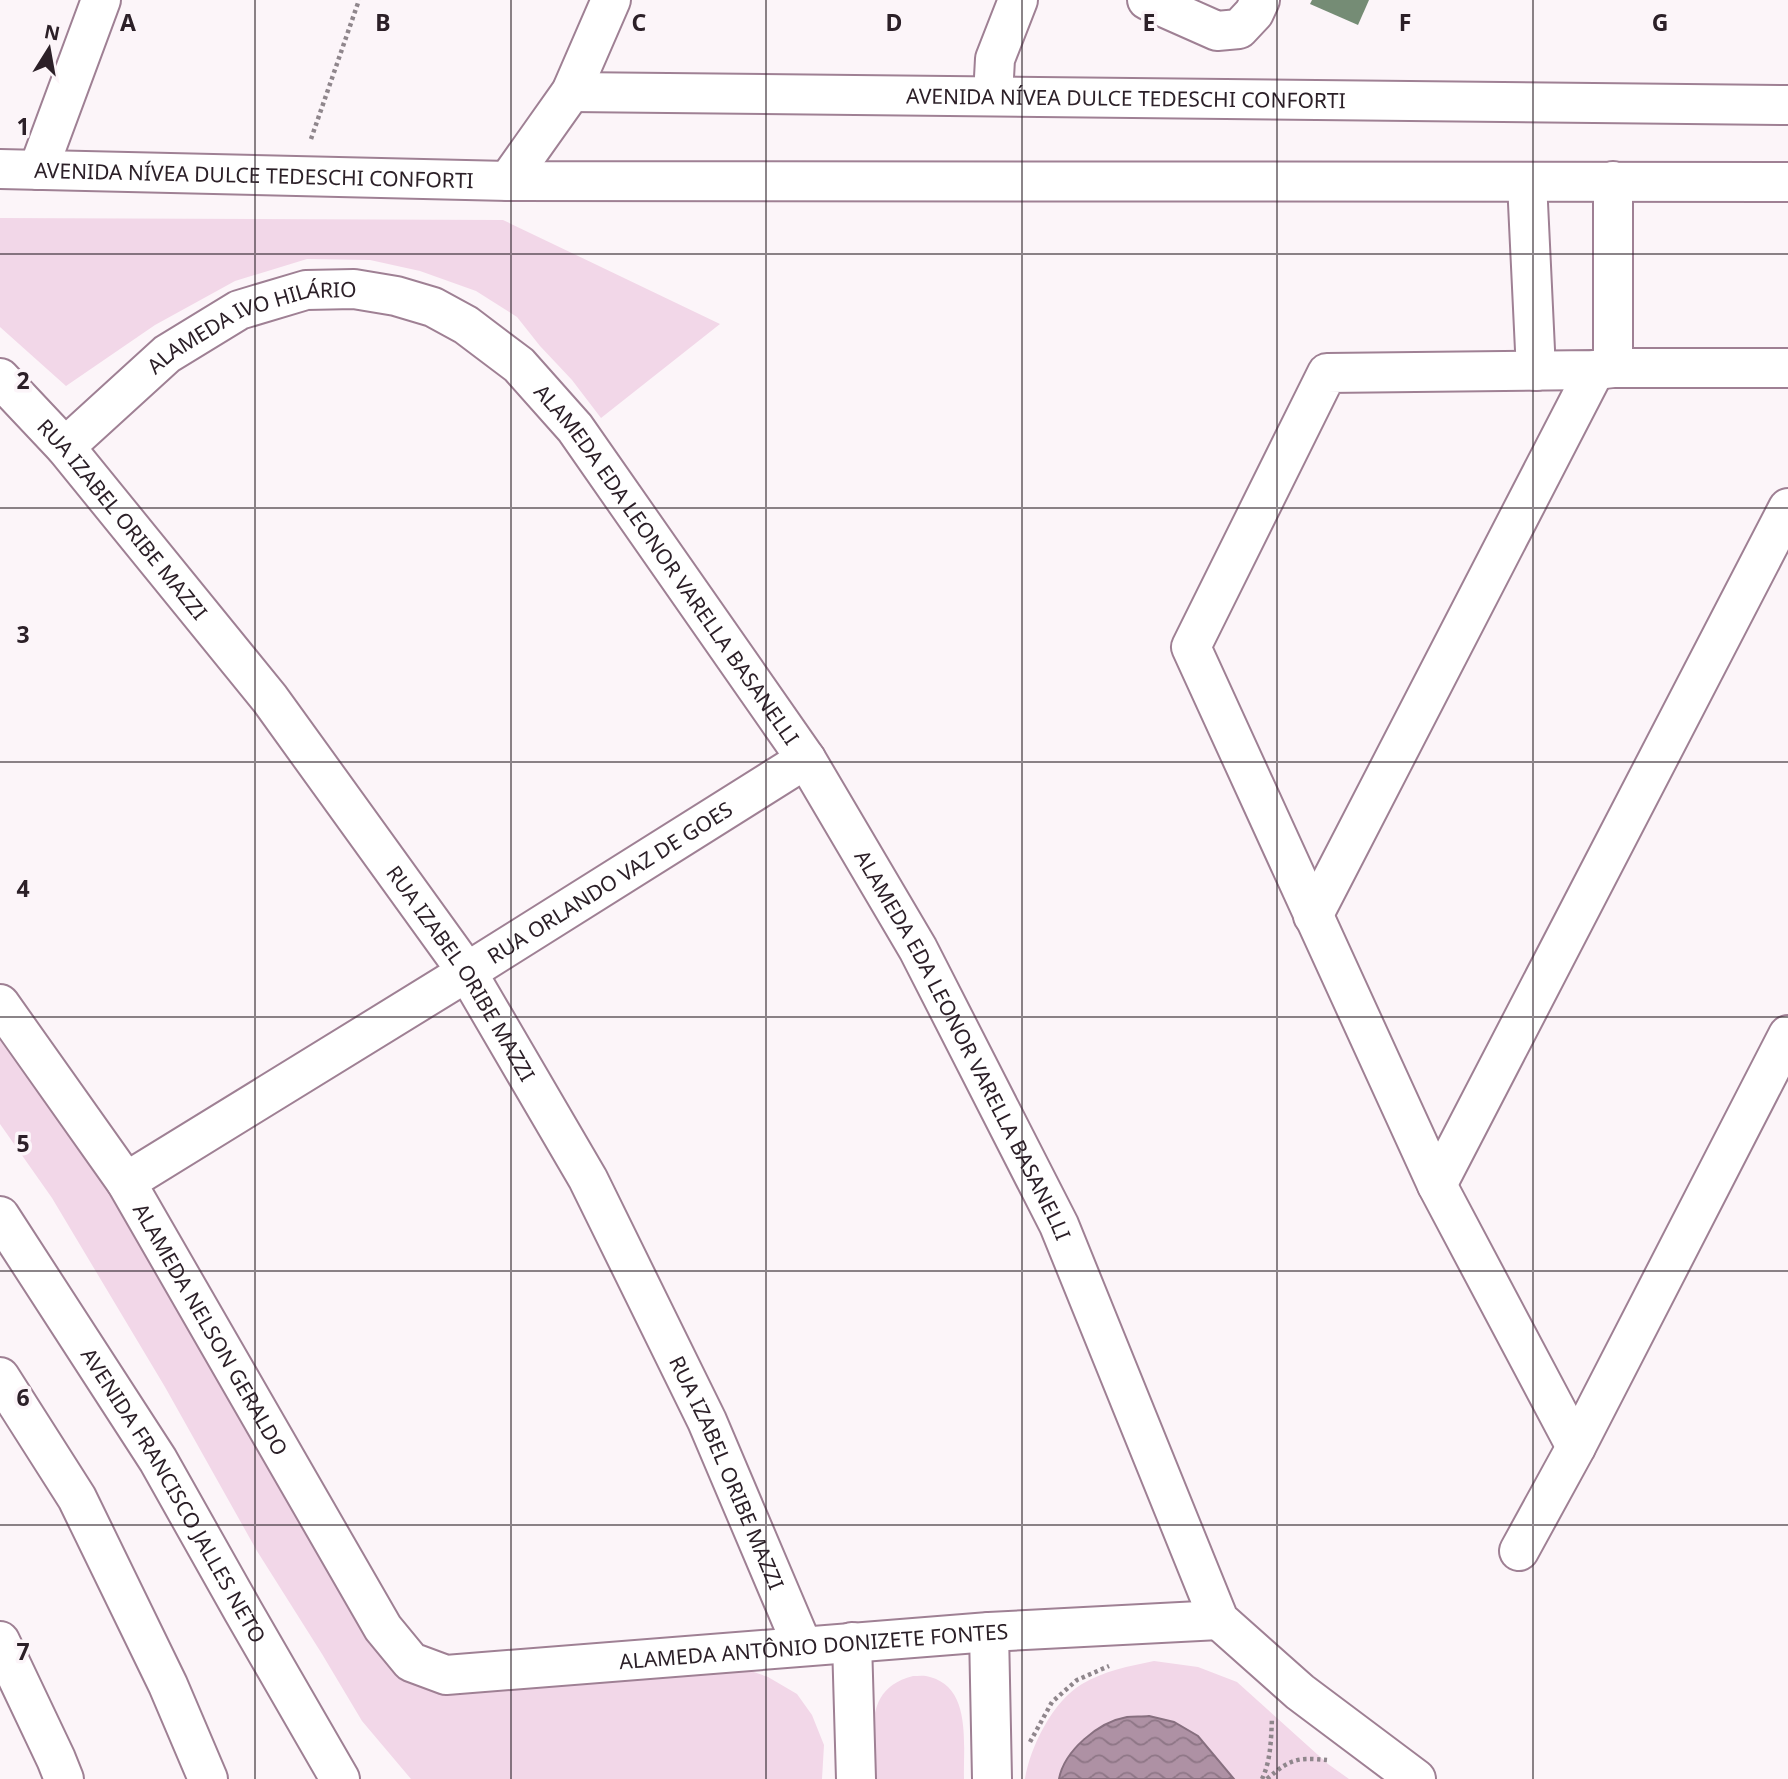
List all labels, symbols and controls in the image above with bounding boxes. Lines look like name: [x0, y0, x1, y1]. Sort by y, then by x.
text: A: [120, 6, 136, 38]
text: B: [375, 6, 391, 38]
text: C: [632, 6, 647, 38]
text: D: [886, 6, 902, 38]
text: E: [1143, 6, 1155, 38]
text: F: [1399, 6, 1411, 38]
text: G: [1652, 6, 1668, 38]
north arrow: [14, 14, 84, 84]
text: N: [42, 18, 62, 47]
street label: AVENIDA NÍVEA DULCE TEDESCHI CONFORTI: [906, 82, 1346, 114]
text: 1: [16, 110, 30, 142]
street label: AVENIDA NÍVEA DULCE TEDESCHI CONFORTI: [34, 156, 474, 194]
street label: ALAMEDA IVO HILÁRIO: [141, 275, 357, 380]
text: 2: [16, 364, 30, 396]
street label: ALAMEDA EDA LEONOR VARELLA BASANELLI: [528, 378, 806, 750]
street label: RUA IZABEL ORIBE MAZZI: [31, 413, 214, 625]
text: 3: [16, 618, 30, 650]
street label: RUA ORLANDO VAZ DE GOES: [482, 795, 738, 970]
street label: ALAMEDA EDA LEONOR VARELLA BASANELLI: [849, 845, 1078, 1244]
street label: RUA IZABEL ORIBE MAZZI: [380, 860, 542, 1086]
text: 4: [16, 872, 30, 904]
text: 5: [16, 1127, 30, 1159]
street label: ALAMEDA NELSON GERALDO: [127, 1198, 295, 1460]
street label: AVENIDA FRANCISCO JALLES NETO: [75, 1342, 272, 1648]
street label: RUA IZABEL ORIBE MAZZI: [663, 1351, 791, 1594]
text: 6: [16, 1381, 30, 1413]
street label: ALAMEDA ANTÔNIO DONIZETE FONTES: [618, 1617, 1009, 1675]
text: 7: [16, 1635, 30, 1667]

